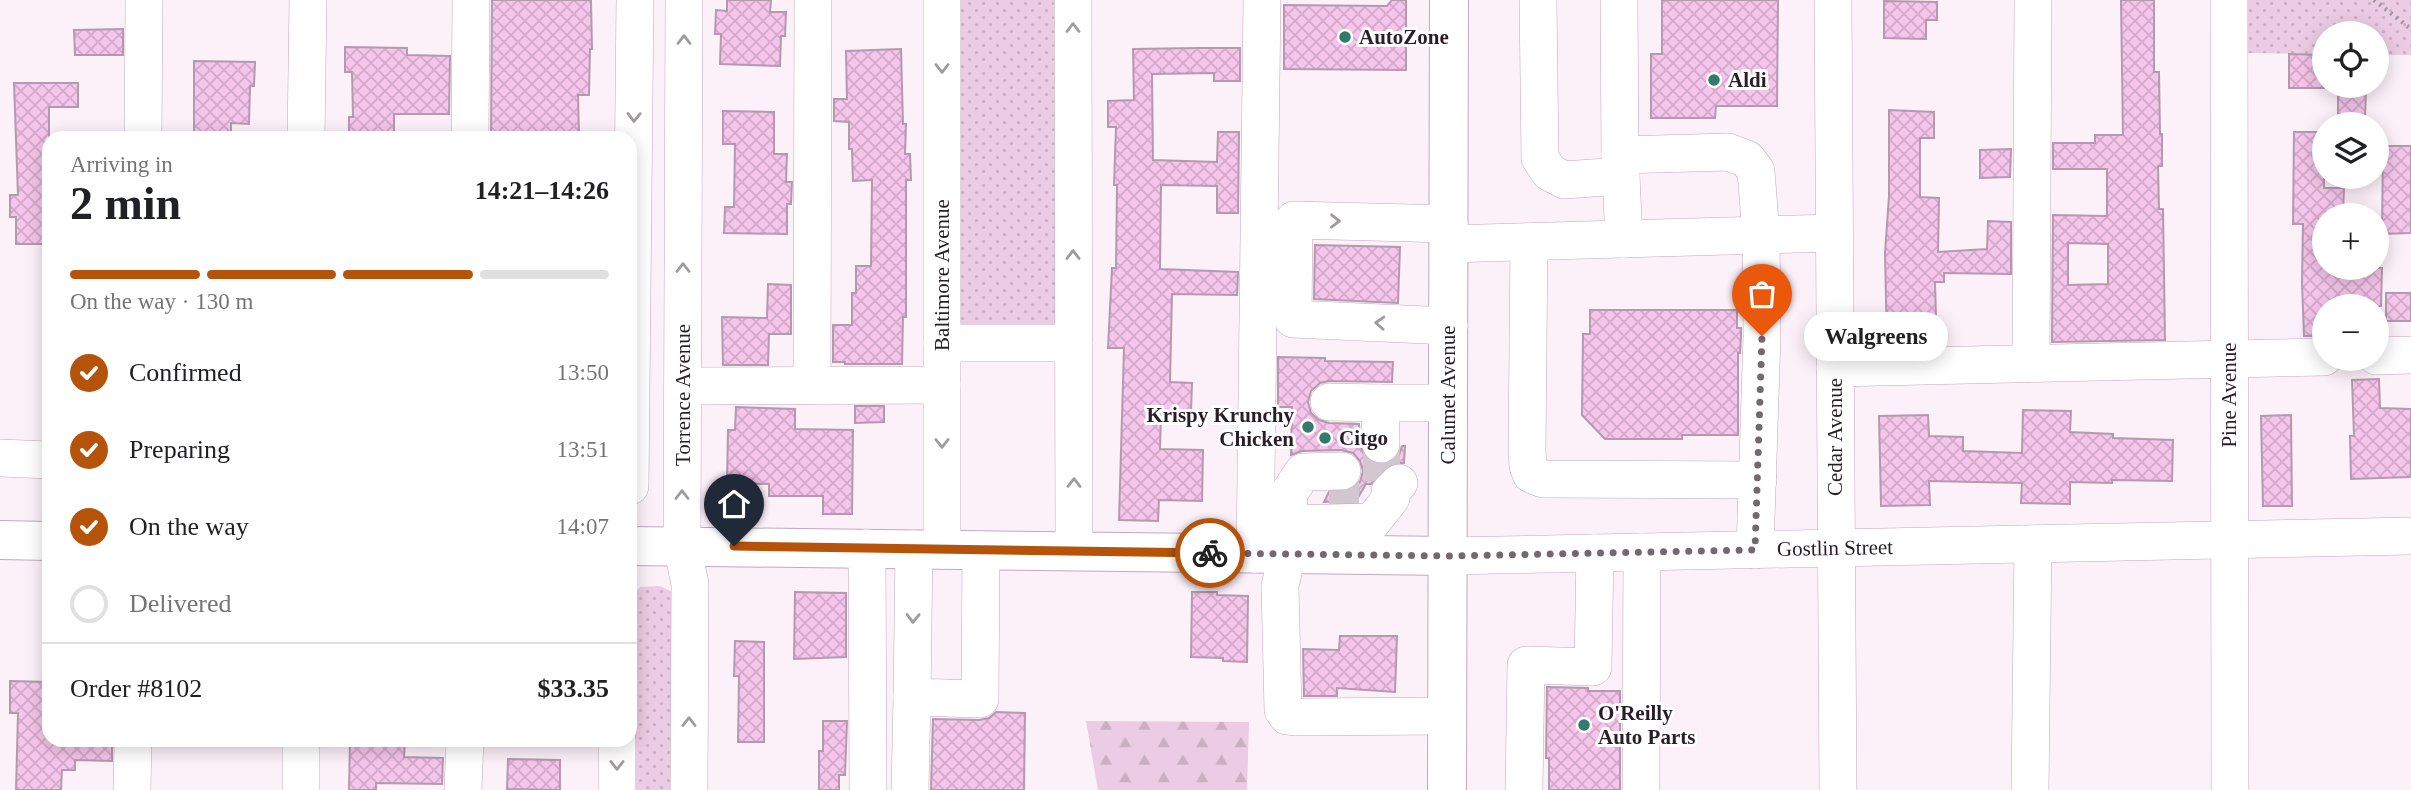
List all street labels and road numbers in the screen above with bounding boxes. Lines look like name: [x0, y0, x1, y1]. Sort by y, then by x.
street label: Baltimore Avenue: [930, 199, 954, 351]
street label: Torrence Avenue: [671, 324, 695, 466]
street label: Calumet Avenue: [1436, 326, 1460, 465]
street label: Pine Avenue: [2217, 342, 2241, 448]
street label: Cedar Avenue: [1823, 378, 1847, 496]
street label: Gostlin Street: [1777, 535, 1893, 561]

